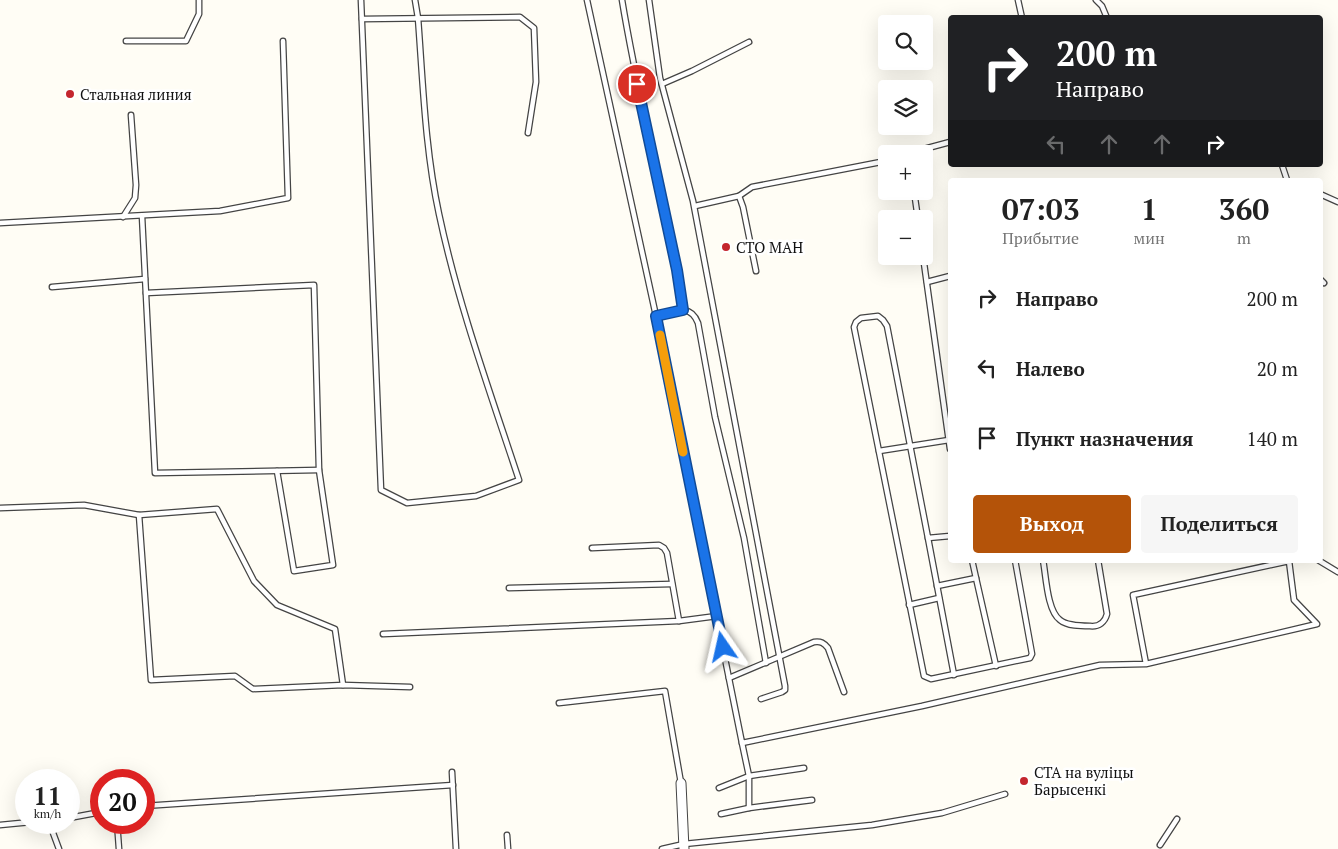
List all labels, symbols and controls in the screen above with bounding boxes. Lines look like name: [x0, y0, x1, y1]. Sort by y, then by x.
map controls: [878, 15, 933, 265]
button: search: [878, 15, 933, 70]
text: 200 m: [1056, 30, 1157, 76]
icon: right: [973, 35, 1038, 100]
pin: [616, 63, 658, 105]
icon: arrive: [623, 70, 651, 98]
text: Направо: [1056, 74, 1144, 103]
button: layers: [878, 80, 933, 135]
place label: Стальная линия: [80, 84, 192, 104]
marker: Стальная линия: [64, 88, 76, 100]
icon: left: [1042, 130, 1070, 158]
icon: ahead: [1095, 130, 1123, 158]
icon: ahead: [1148, 130, 1176, 158]
icon: right: [1201, 130, 1229, 158]
button: +: [878, 145, 933, 200]
text: 07:03: [1002, 189, 1080, 229]
text: 1: [1141, 189, 1158, 229]
text: 360: [1218, 189, 1269, 229]
button: −: [878, 210, 933, 265]
text: Прибытие: [1002, 227, 1079, 249]
text: мин: [1133, 227, 1165, 249]
text: m: [1237, 227, 1251, 249]
place label: СТО МАН: [736, 237, 803, 257]
marker: СТО МАН: [720, 241, 732, 253]
icon: right: [973, 284, 1001, 312]
text: Направо: [1016, 286, 1098, 311]
text: 200 m: [1247, 286, 1298, 311]
icon: left: [973, 354, 1001, 382]
text: Налево: [1016, 356, 1085, 381]
text: 20 m: [1257, 356, 1298, 381]
icon: arrive: [973, 424, 1001, 452]
text: Пункт назначения: [1016, 426, 1193, 451]
text: 140 m: [1247, 426, 1298, 451]
button: Выход: [973, 495, 1131, 553]
button: Поделиться: [1141, 495, 1298, 553]
position arrow: [696, 620, 748, 672]
place label: СТА на вуліцы Барысенкі: [1034, 762, 1134, 799]
speed limit sign: 20: [90, 769, 155, 834]
marker: СТА на вуліцы Барысенкі: [1018, 775, 1030, 787]
text: 11: [33, 779, 62, 812]
text: km/h: [34, 806, 61, 821]

